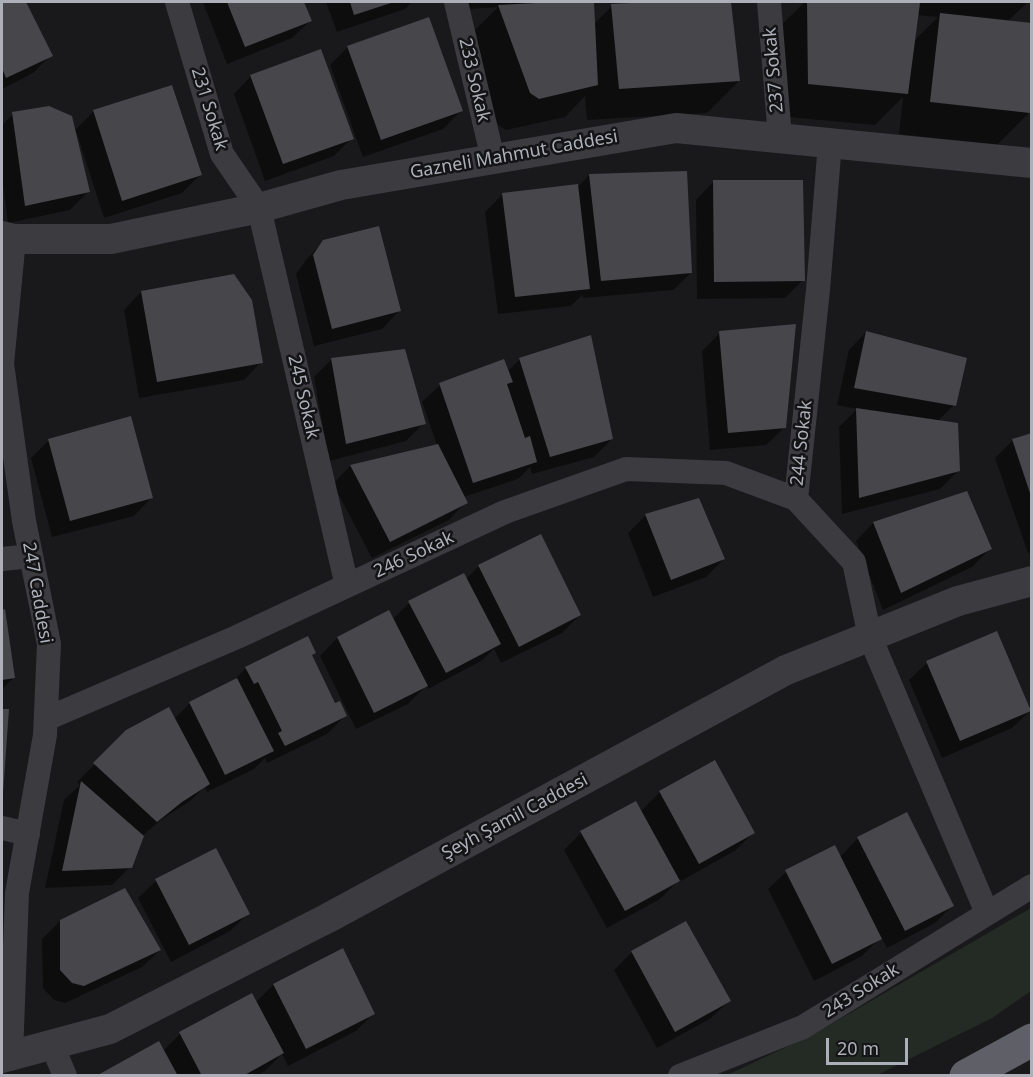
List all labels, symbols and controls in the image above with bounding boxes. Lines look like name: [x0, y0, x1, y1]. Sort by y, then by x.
street label: 237 Sokak: [760, 26, 788, 114]
street label: 233 Sokak: [454, 36, 494, 124]
street label: 231 Sokak: [186, 65, 232, 153]
street label: Gazneli Mahmut Caddesi: [408, 126, 620, 184]
street label: 245 Sokak: [283, 353, 323, 441]
street label: 244 Sokak: [787, 399, 817, 487]
street label: 246 Sokak: [371, 527, 457, 583]
street label: 247 Caddesi: [17, 541, 57, 645]
street label: Şeyh Şamil Caddesi: [438, 769, 592, 865]
street label: 243 Sokak: [819, 959, 903, 1023]
scale bar: [829, 1026, 912, 1064]
text: 20 m: [837, 1036, 879, 1060]

